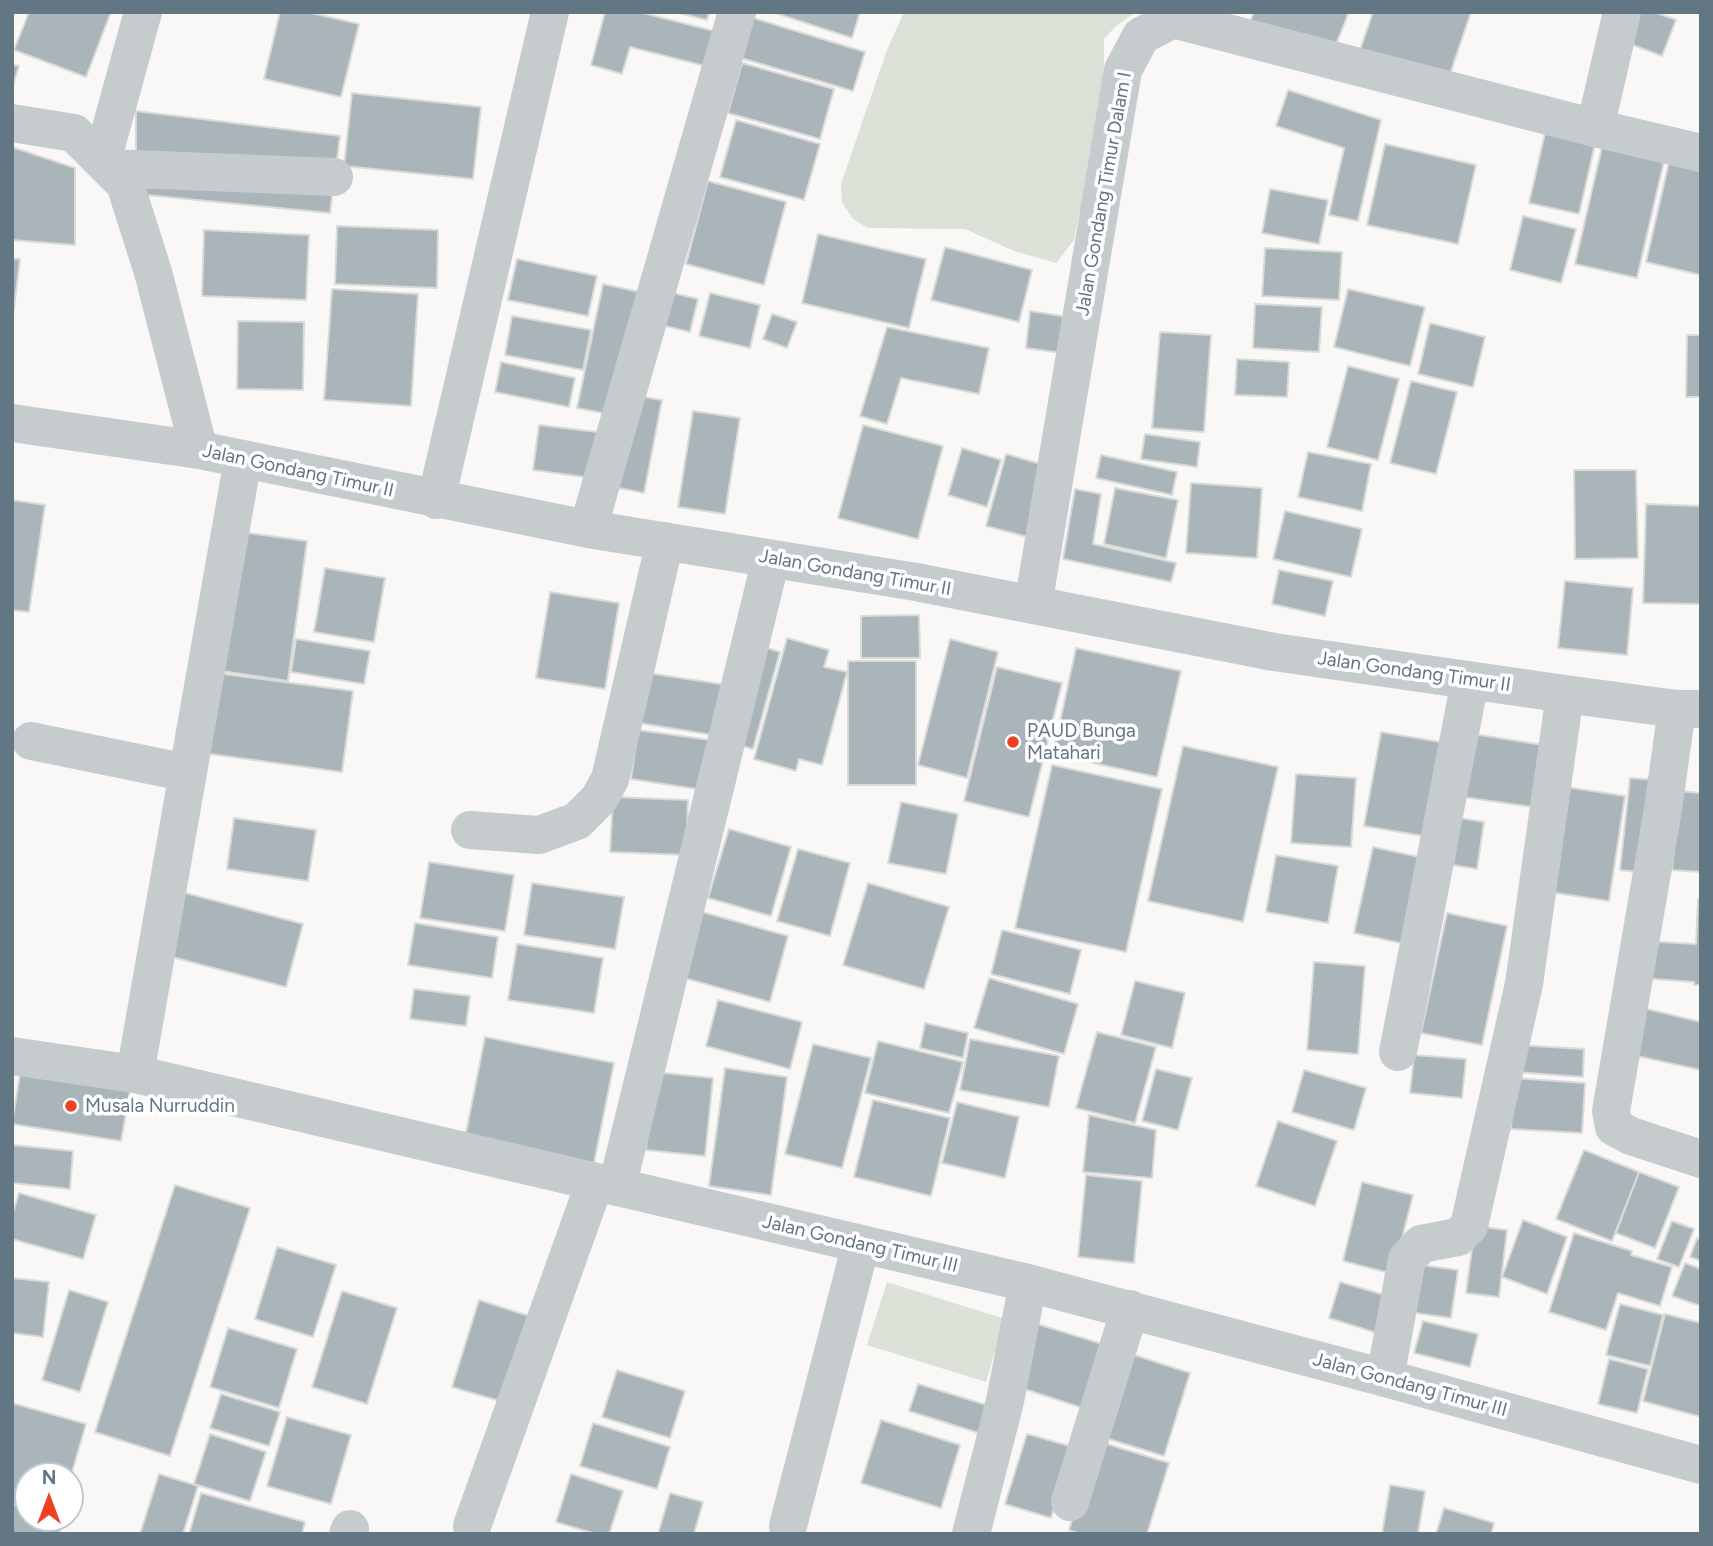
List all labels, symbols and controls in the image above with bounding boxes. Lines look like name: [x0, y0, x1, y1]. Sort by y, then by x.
street label: Jalan Gondang Timur Dalam I: [1071, 70, 1137, 318]
street label: Jalan Gondang Timur II: [200, 440, 396, 502]
street label: Jalan Gondang Timur II: [757, 545, 953, 601]
street label: Jalan Gondang Timur II: [1316, 647, 1512, 697]
place label: PAUD Bunga Matahari: [1027, 720, 1136, 764]
marker: PAUD Bunga Matahari: [1005, 734, 1021, 750]
place label: Musala Nurruddin: [85, 1095, 235, 1117]
marker: Musala Nurruddin: [63, 1098, 79, 1114]
street label: Jalan Gondang Timur III: [760, 1210, 960, 1278]
street label: Jalan Gondang Timur III: [1310, 1348, 1510, 1422]
north arrow: [14, 1462, 84, 1532]
text: N: [42, 1466, 56, 1489]

